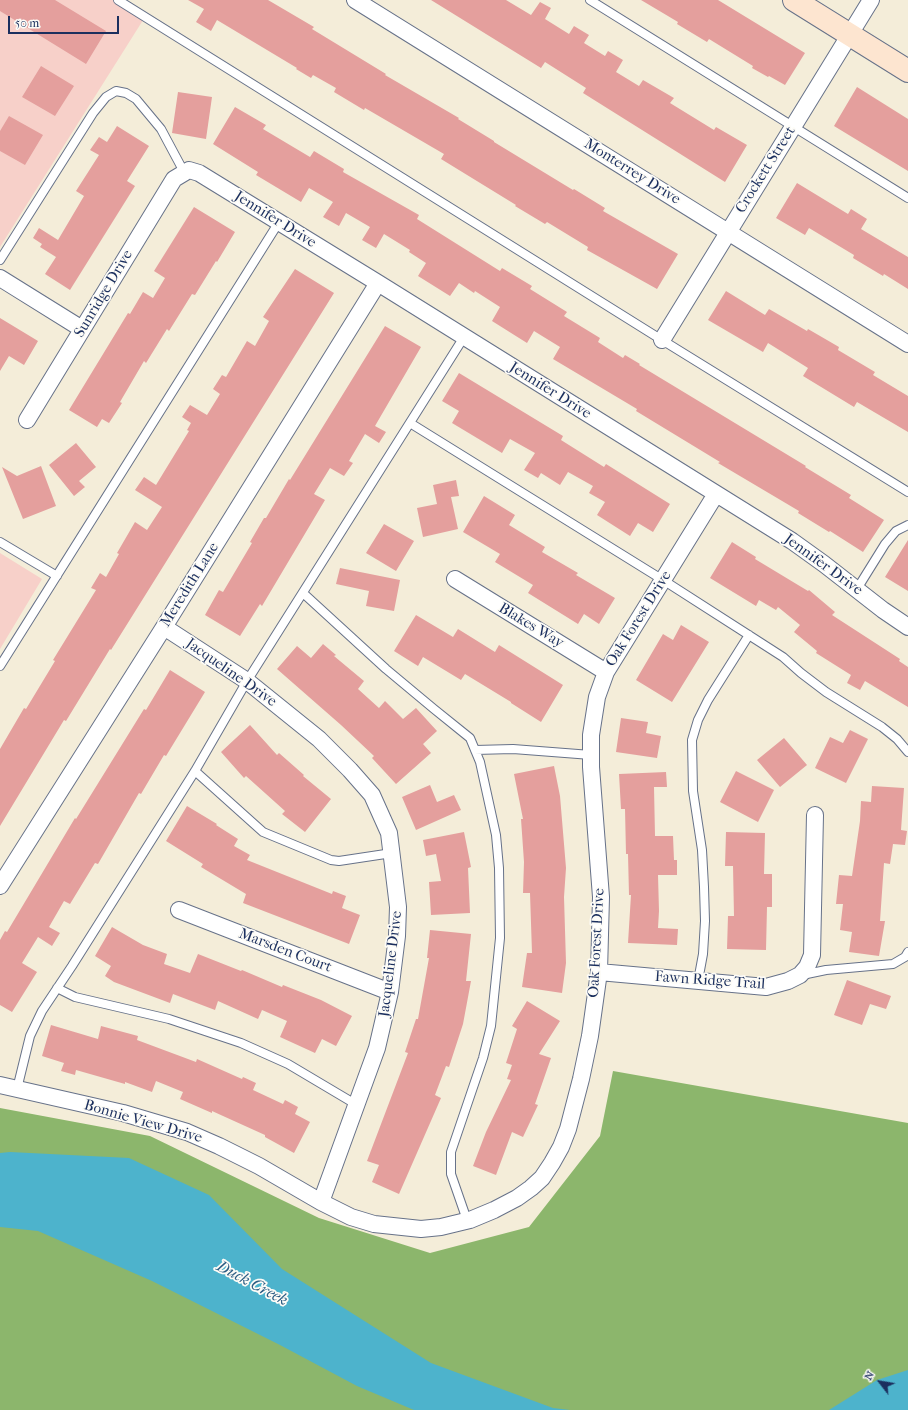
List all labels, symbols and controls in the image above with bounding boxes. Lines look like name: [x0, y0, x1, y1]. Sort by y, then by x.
scale bar: [10, 8, 121, 34]
text: 50 m: [15, 16, 39, 30]
street label: Crockett Street: [732, 123, 800, 217]
street label: Monterrey Drive: [581, 135, 683, 209]
street label: Jennifer Drive: [231, 188, 319, 252]
street label: Sunridge Drive: [71, 247, 137, 341]
street label: Jennifer Drive: [506, 359, 594, 423]
street label: Jennifer Drive: [780, 530, 866, 600]
street label: Meredith Lane: [157, 539, 223, 631]
street label: Oak Forest Drive: [602, 568, 676, 670]
street label: Blakes Way: [495, 600, 567, 652]
street label: Jacqueline Drive: [182, 635, 280, 711]
street label: Oak Forest Drive: [585, 888, 609, 998]
street label: Jacqueline Drive: [376, 910, 406, 1018]
street label: Marsden Court: [236, 925, 334, 977]
street label: Fawn Ridge Trail: [654, 968, 766, 994]
street label: Bonnie View Drive: [82, 1097, 204, 1147]
water label: Duck Creek: [213, 1257, 291, 1311]
north arrow: [860, 1362, 900, 1402]
text: N: [862, 1369, 877, 1382]

